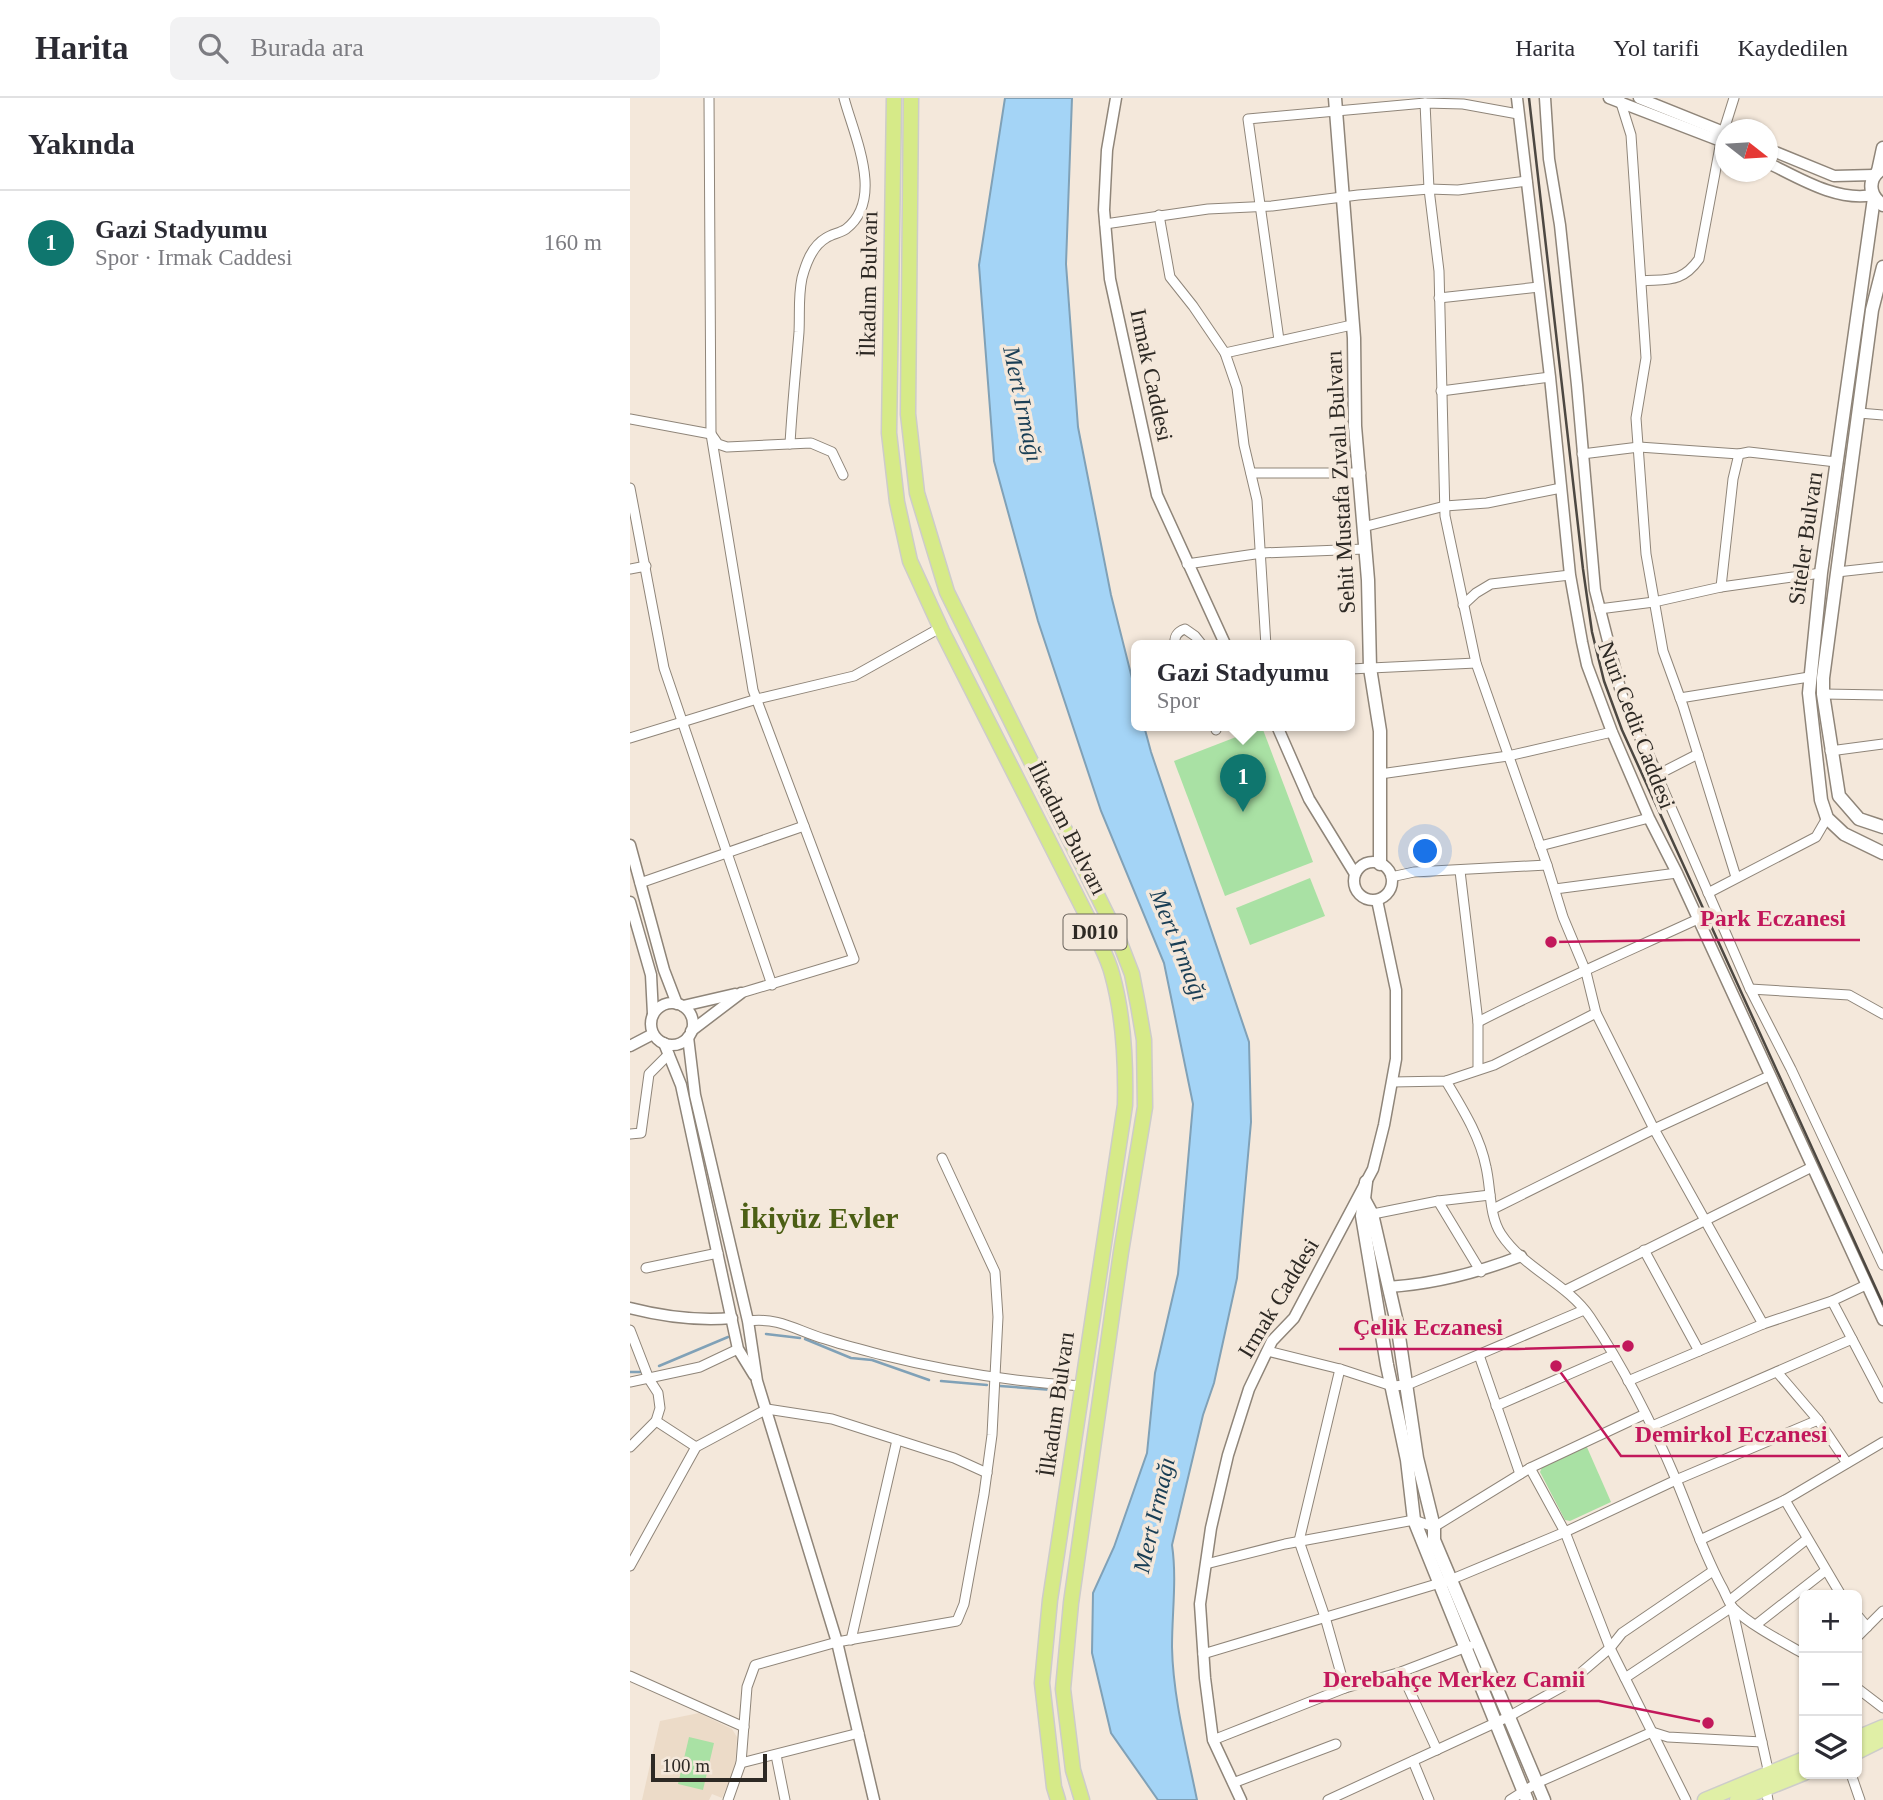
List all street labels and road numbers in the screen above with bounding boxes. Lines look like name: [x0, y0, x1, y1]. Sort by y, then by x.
street label: İlkadım Bulvarı: [855, 211, 882, 357]
street label: Irmak Caddesi: [1125, 307, 1178, 444]
street label: Sehit Mustafa Zıvalı Bulvarı: [1321, 350, 1360, 614]
street label: Siteler Bulvarı: [1784, 470, 1827, 607]
street label: Nuri Cedit Caddesi: [1593, 638, 1680, 813]
street label: İlkadım Bulvarı: [1023, 757, 1112, 899]
road number: D010: [1064, 914, 1126, 950]
street label: Irmak Caddesi: [1233, 1234, 1324, 1362]
street label: İlkadım Bulvarı: [1034, 1330, 1079, 1478]

